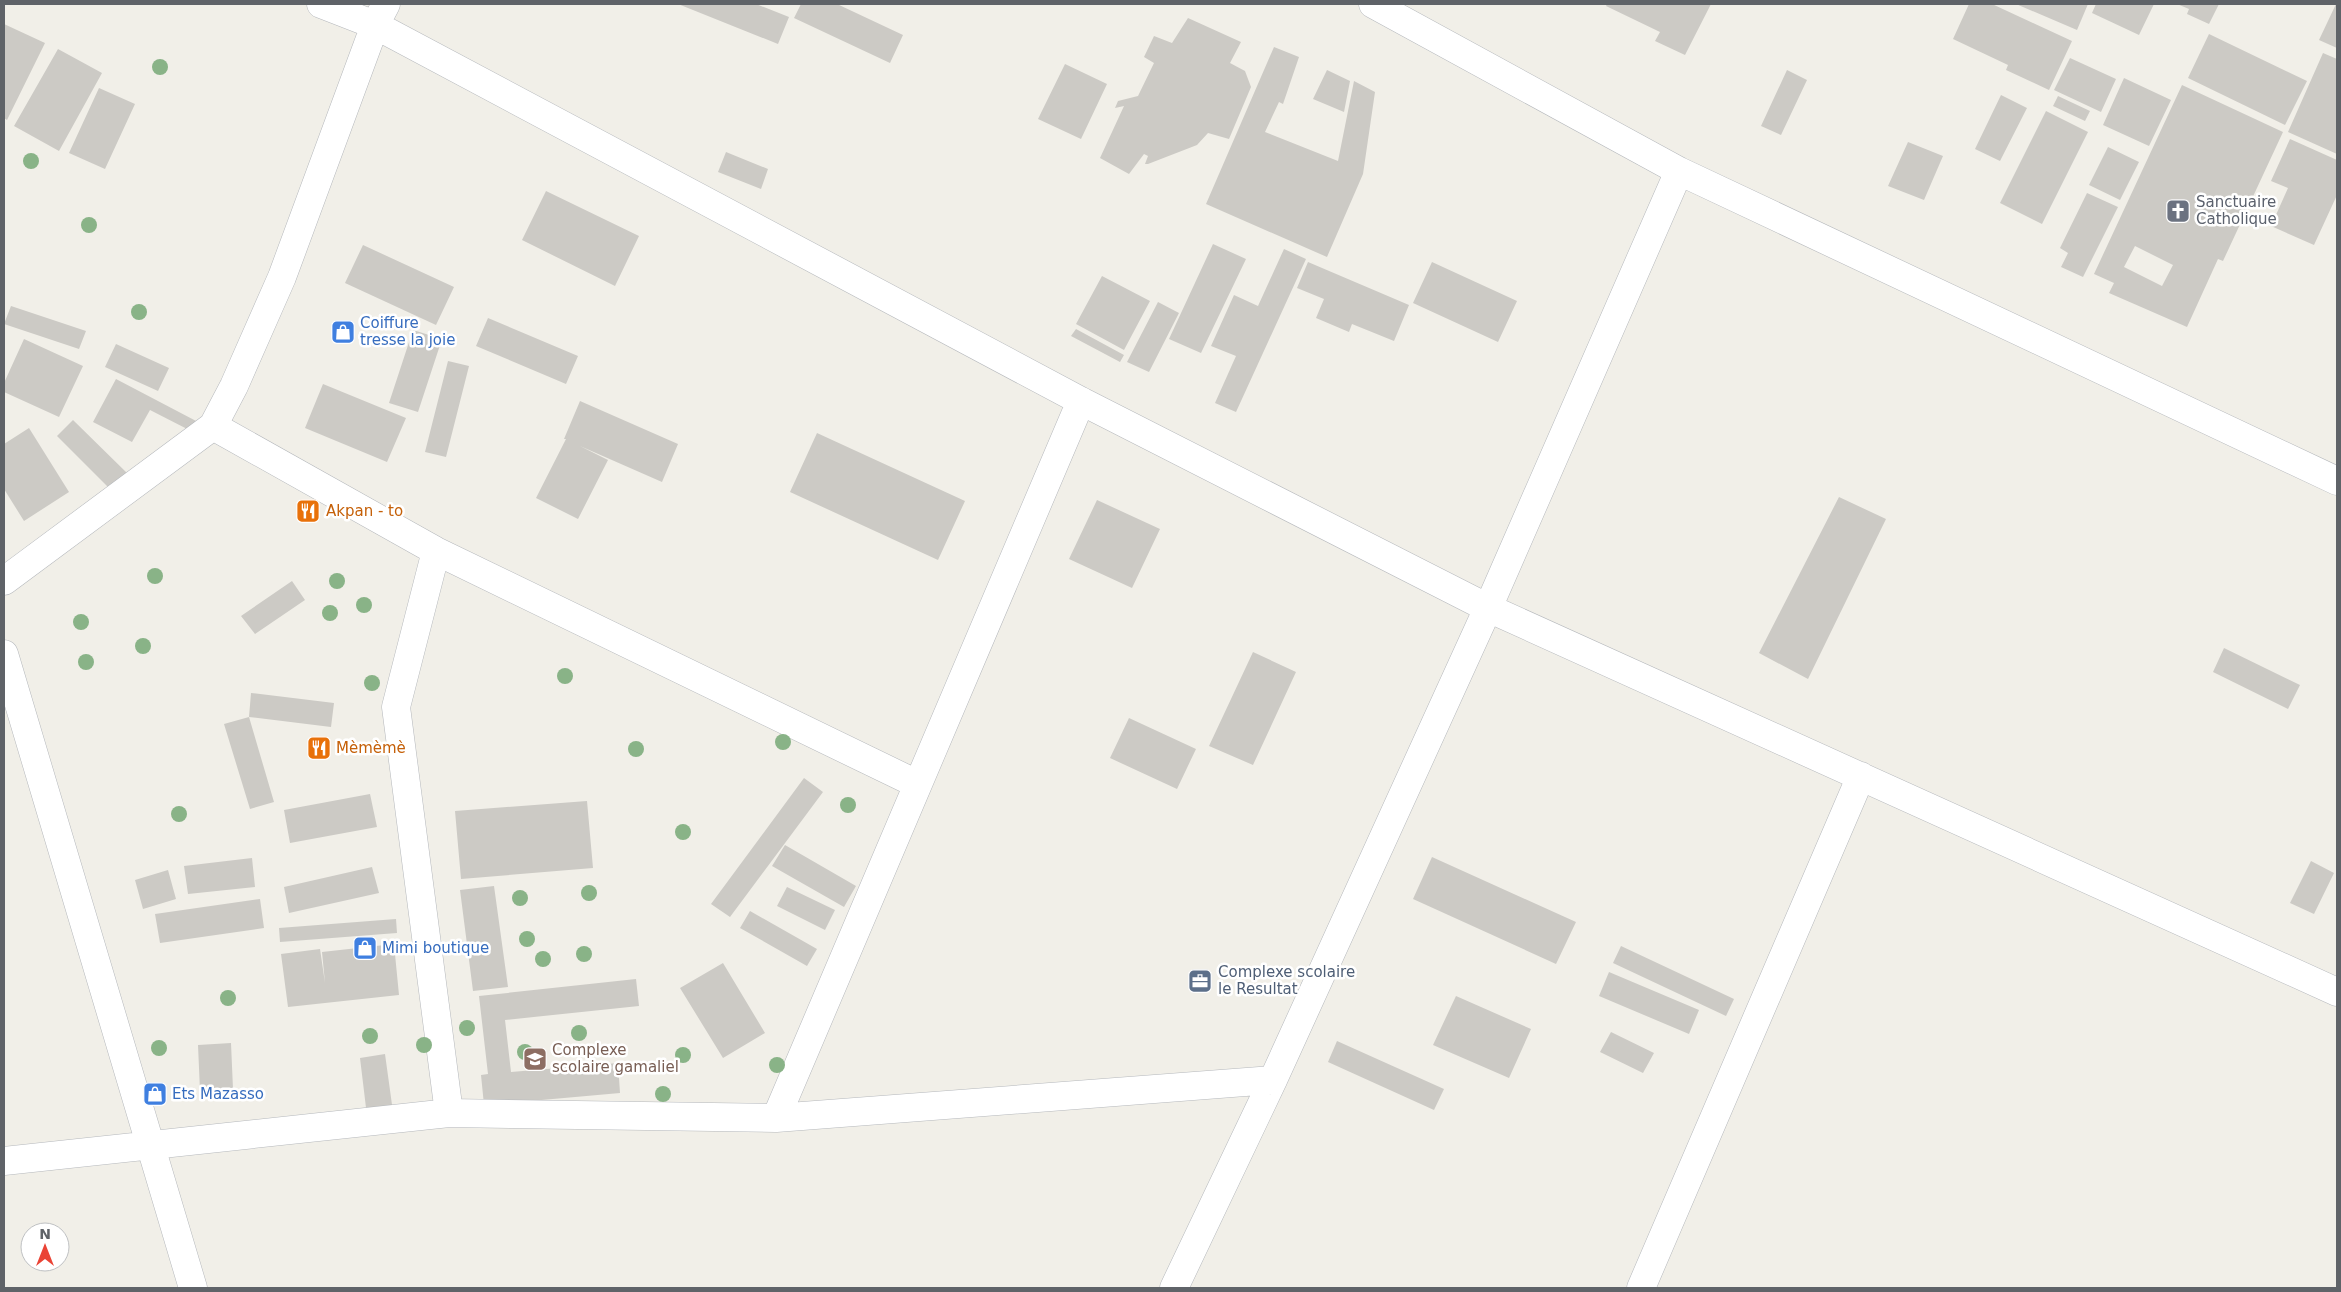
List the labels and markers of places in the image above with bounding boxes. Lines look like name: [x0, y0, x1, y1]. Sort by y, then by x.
place label: Sanctuaire Catholique: [2196, 193, 2277, 228]
church icon: Sanctuaire Catholique: [2165, 198, 2191, 224]
place label: Coiffure tresse la joie: [360, 314, 455, 349]
shop icon: Coiffure tresse la joie: [330, 319, 356, 345]
restaurant icon: Akpan - to: [295, 498, 321, 524]
place label: Akpan - to: [326, 502, 403, 520]
restaurant icon: Mèmèmè: [306, 735, 332, 761]
place label: Mèmèmè: [336, 739, 406, 757]
shop icon: Mimi boutique: [352, 935, 378, 961]
place label: Mimi boutique: [382, 939, 489, 957]
place label: Complexe scolaire le Resultat: [1218, 963, 1355, 998]
office icon: Complexe scolaire le Resultat: [1187, 968, 1213, 994]
place label: Complexe scolaire gamaliel: [552, 1041, 679, 1076]
school or university icon: Complexe scolaire gamaliel: [522, 1046, 548, 1072]
shop icon: Ets Mazasso: [142, 1081, 168, 1107]
place label: Ets Mazasso: [172, 1085, 264, 1103]

